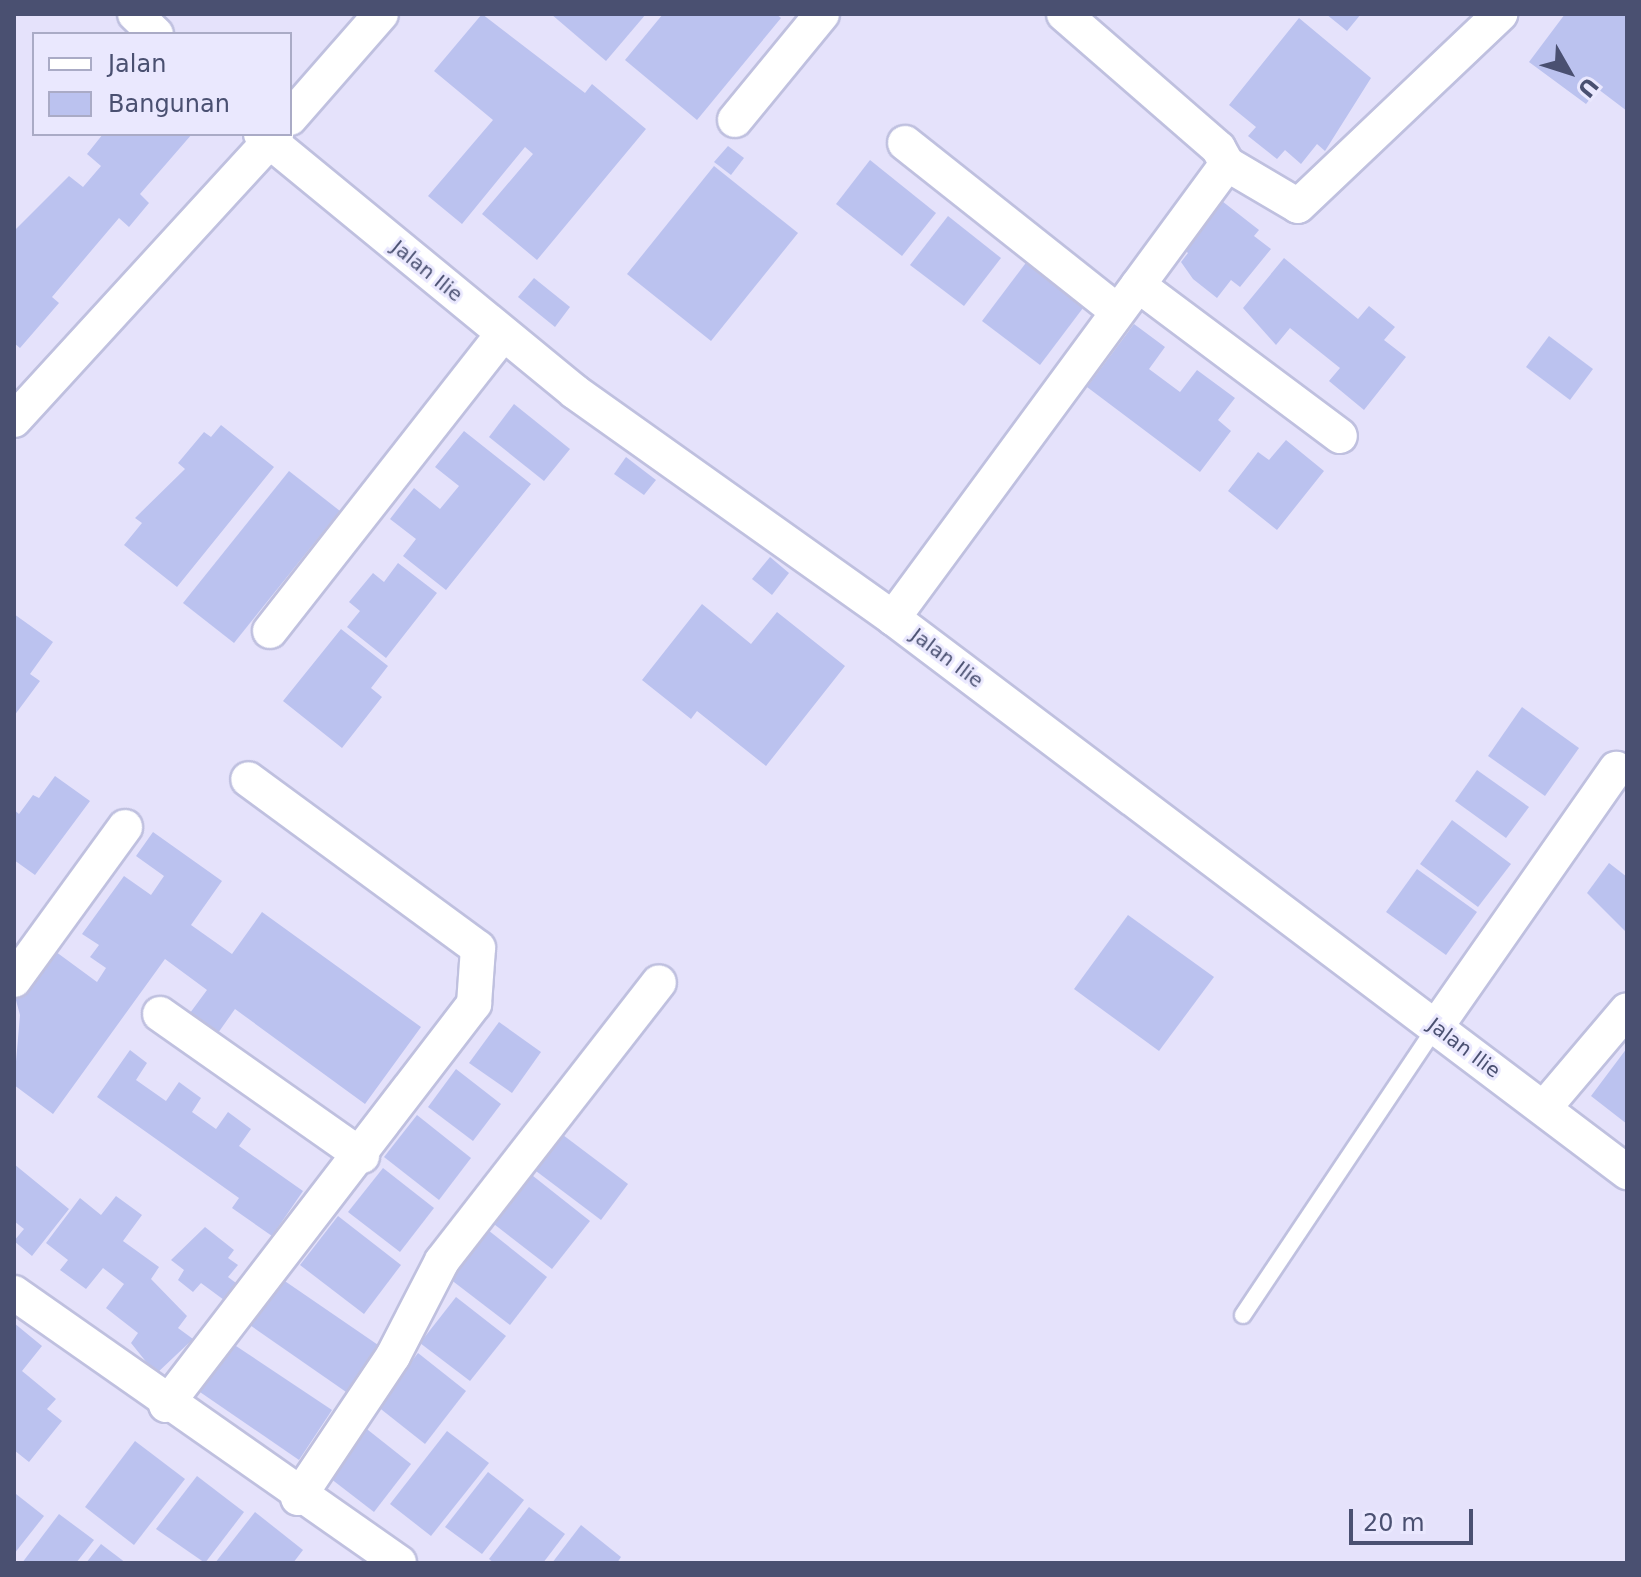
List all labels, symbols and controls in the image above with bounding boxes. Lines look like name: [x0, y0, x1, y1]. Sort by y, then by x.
legend: [32, 32, 292, 136]
north arrow: [1529, 32, 1609, 112]
text: Jalan: [108, 50, 166, 78]
text: U: [1573, 73, 1603, 102]
text: Bangunan: [108, 90, 230, 118]
street label: Jalan Ilie: [387, 235, 467, 307]
street label: Jalan Ilie: [906, 623, 988, 693]
street label: Jalan Ilie: [1423, 1013, 1505, 1083]
scale bar: [1353, 1493, 1477, 1543]
text: 20 m: [1363, 1509, 1425, 1537]

